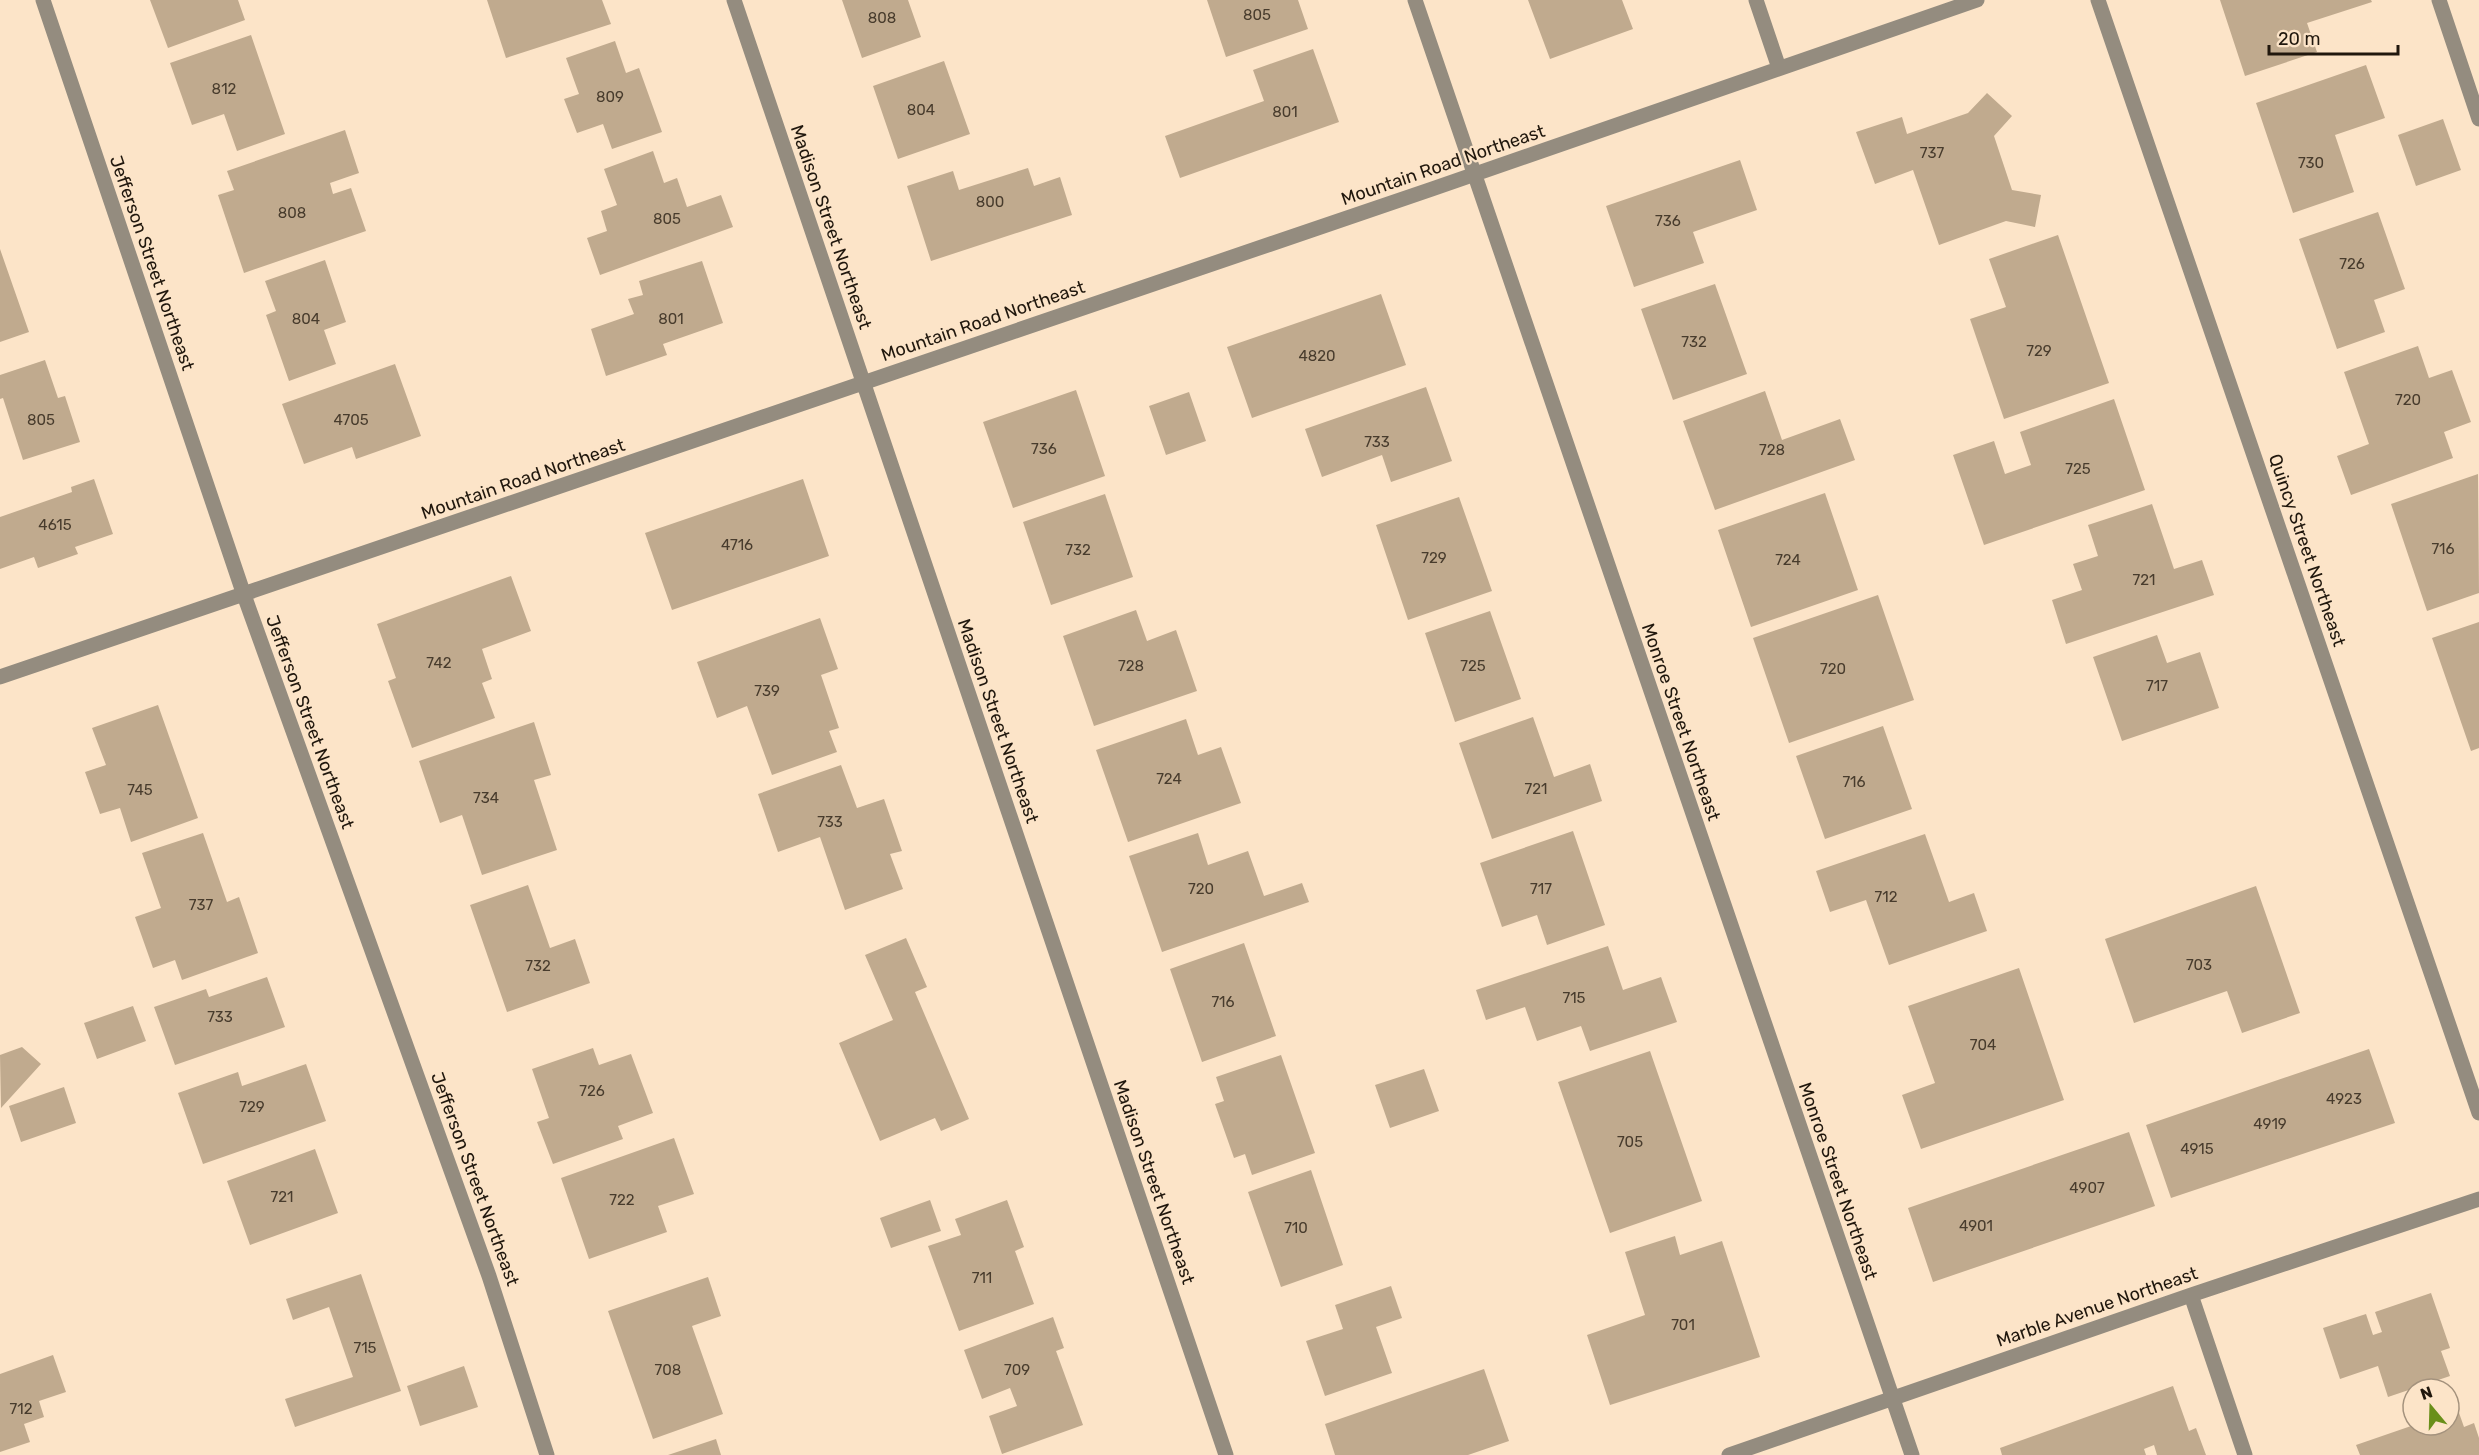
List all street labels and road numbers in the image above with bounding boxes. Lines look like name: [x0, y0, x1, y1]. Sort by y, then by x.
street label: Mountain Road Northeast: [1338, 120, 1548, 210]
street label: Madison Street Northeast: [786, 122, 876, 332]
street label: Jefferson Street Northeast: [105, 153, 199, 373]
street label: Mountain Road Northeast: [878, 276, 1088, 366]
street label: Mountain Road Northeast: [418, 434, 628, 524]
street label: Quincy Street Northeast: [2264, 451, 2350, 649]
street label: Jefferson Street Northeast: [261, 612, 359, 832]
street label: Madison Street Northeast: [953, 616, 1043, 826]
street label: Monroe Street Northeast: [1637, 620, 1725, 824]
street label: Jefferson Street Northeast: [426, 1069, 524, 1289]
street label: Madison Street Northeast: [1109, 1077, 1199, 1287]
street label: Monroe Street Northeast: [1794, 1079, 1882, 1283]
street label: Marble Avenue Northeast: [1993, 1262, 2201, 1352]

